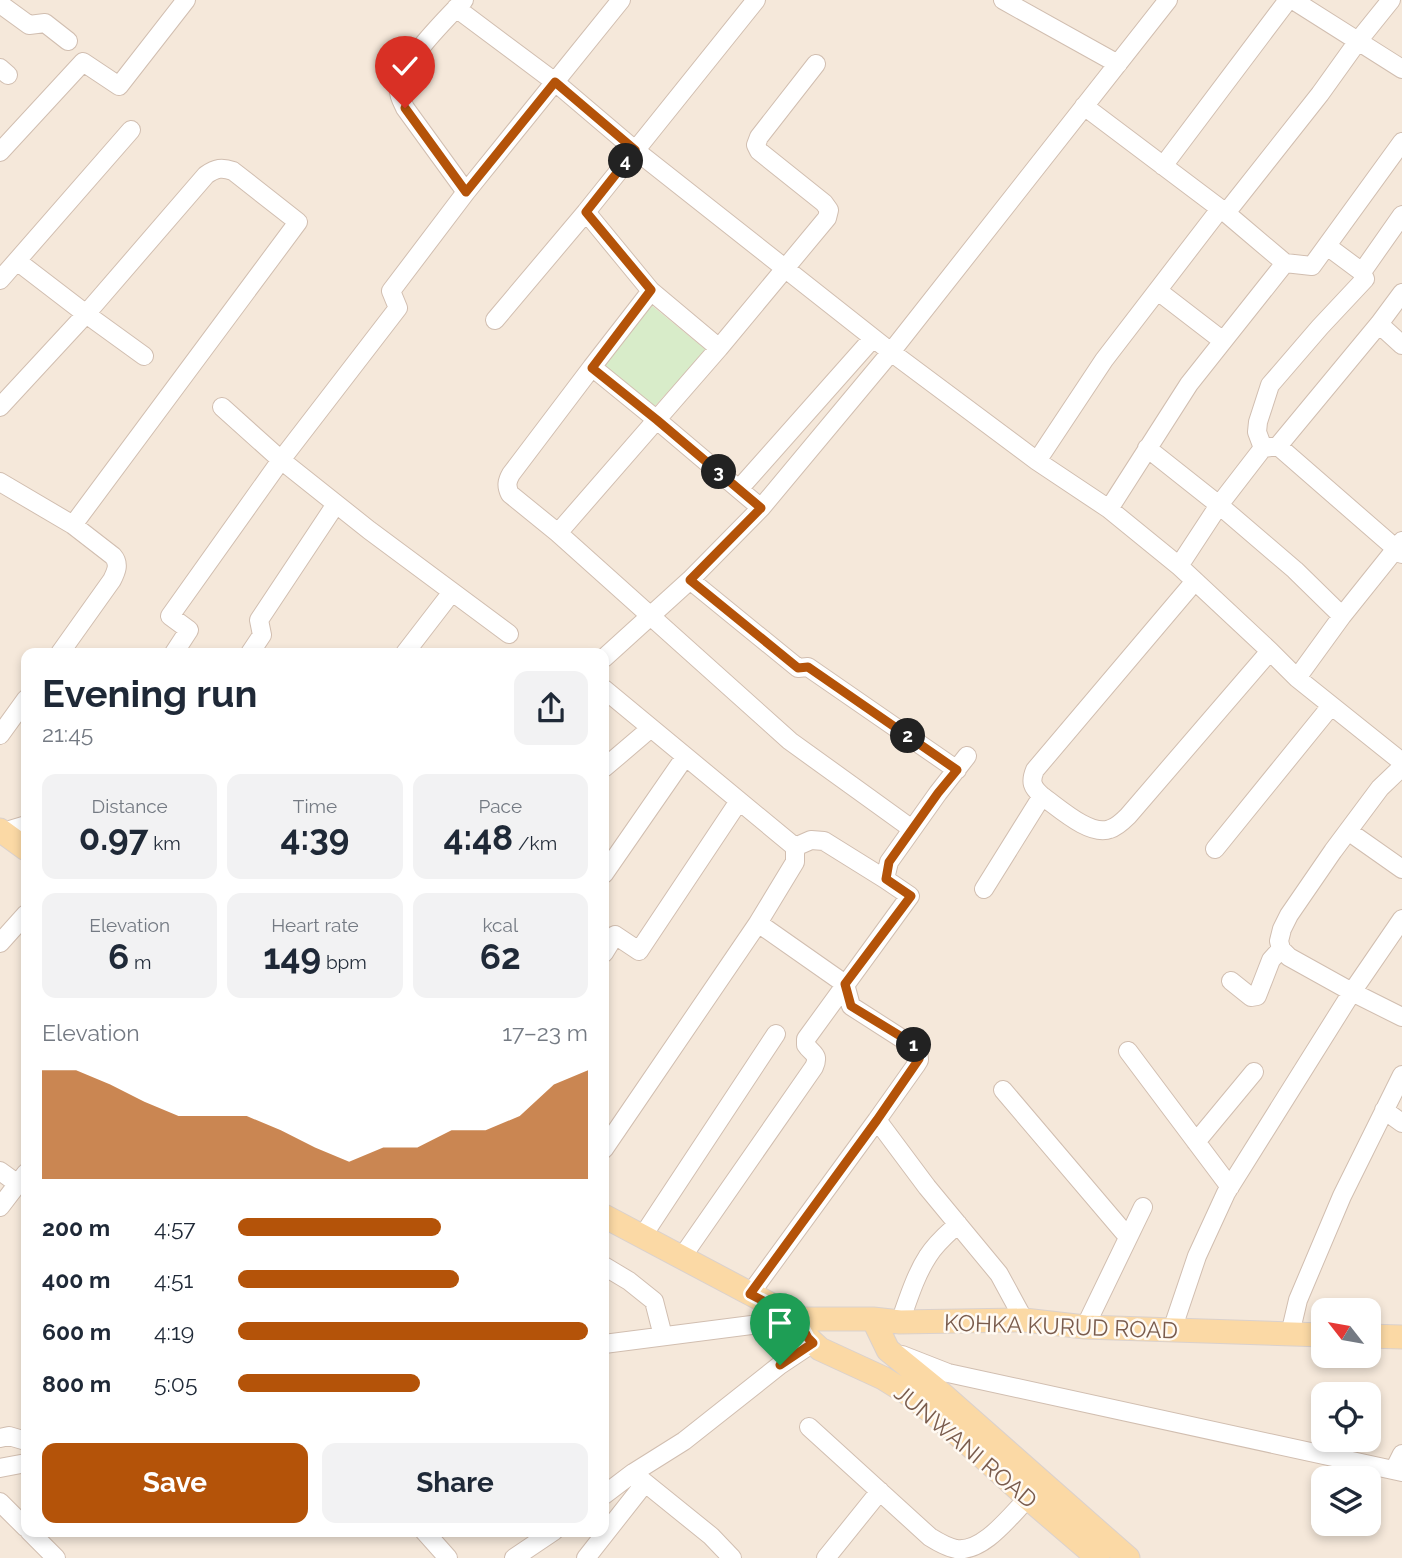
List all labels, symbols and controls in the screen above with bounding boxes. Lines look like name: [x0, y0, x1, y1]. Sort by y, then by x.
pin: [375, 36, 435, 108]
icon: check: [386, 47, 424, 85]
pin: 4: [608, 144, 644, 178]
text: 4: [620, 149, 631, 171]
pin: 3: [702, 454, 736, 490]
text: 3: [713, 460, 724, 482]
text: Evening run: [42, 671, 257, 716]
button: share: [514, 671, 588, 745]
pin: 2: [890, 718, 926, 754]
text: 21:45: [42, 720, 93, 747]
text: 2: [902, 724, 913, 746]
text: Distance: [92, 795, 168, 817]
text: Time: [293, 795, 337, 817]
text: Pace: [479, 795, 522, 817]
text: 0.97: [79, 817, 148, 858]
text: 4:39: [281, 817, 349, 858]
text: 4:48: [444, 817, 513, 858]
text: km: [148, 832, 181, 854]
text: /km: [513, 832, 557, 854]
text: Elevation: [89, 914, 170, 936]
text: Heart rate: [271, 914, 359, 936]
text: kcal: [483, 914, 518, 936]
text: 6: [108, 936, 129, 977]
text: 149: [263, 936, 321, 977]
text: 62: [480, 936, 521, 977]
text: m: [129, 951, 151, 973]
text: bpm: [321, 951, 367, 973]
text: Elevation: [42, 1019, 140, 1046]
text: 17–23 m: [502, 1019, 588, 1046]
pin: 1: [897, 1028, 932, 1062]
text: 1: [909, 1033, 918, 1055]
text: 200 m: [42, 1214, 110, 1241]
text: 4:57: [154, 1214, 196, 1241]
text: 400 m: [42, 1266, 110, 1293]
text: 4:51: [154, 1266, 193, 1293]
pin: [750, 1293, 810, 1365]
north arrow: [1311, 1298, 1381, 1368]
map controls: [1311, 1298, 1381, 1536]
icon: arrive: [761, 1304, 799, 1342]
street label: KOHKA KURUD ROAD: [944, 1308, 1178, 1344]
text: 600 m: [42, 1318, 111, 1345]
text: 4:19: [154, 1318, 194, 1345]
text: 800 m: [42, 1370, 111, 1397]
text: 5:05: [154, 1370, 197, 1397]
street label: JUNWANI ROAD: [889, 1379, 1043, 1513]
button: locate: [1311, 1382, 1381, 1452]
button: Save: [42, 1443, 308, 1523]
button: Share: [322, 1443, 588, 1523]
button: layers: [1311, 1466, 1381, 1536]

